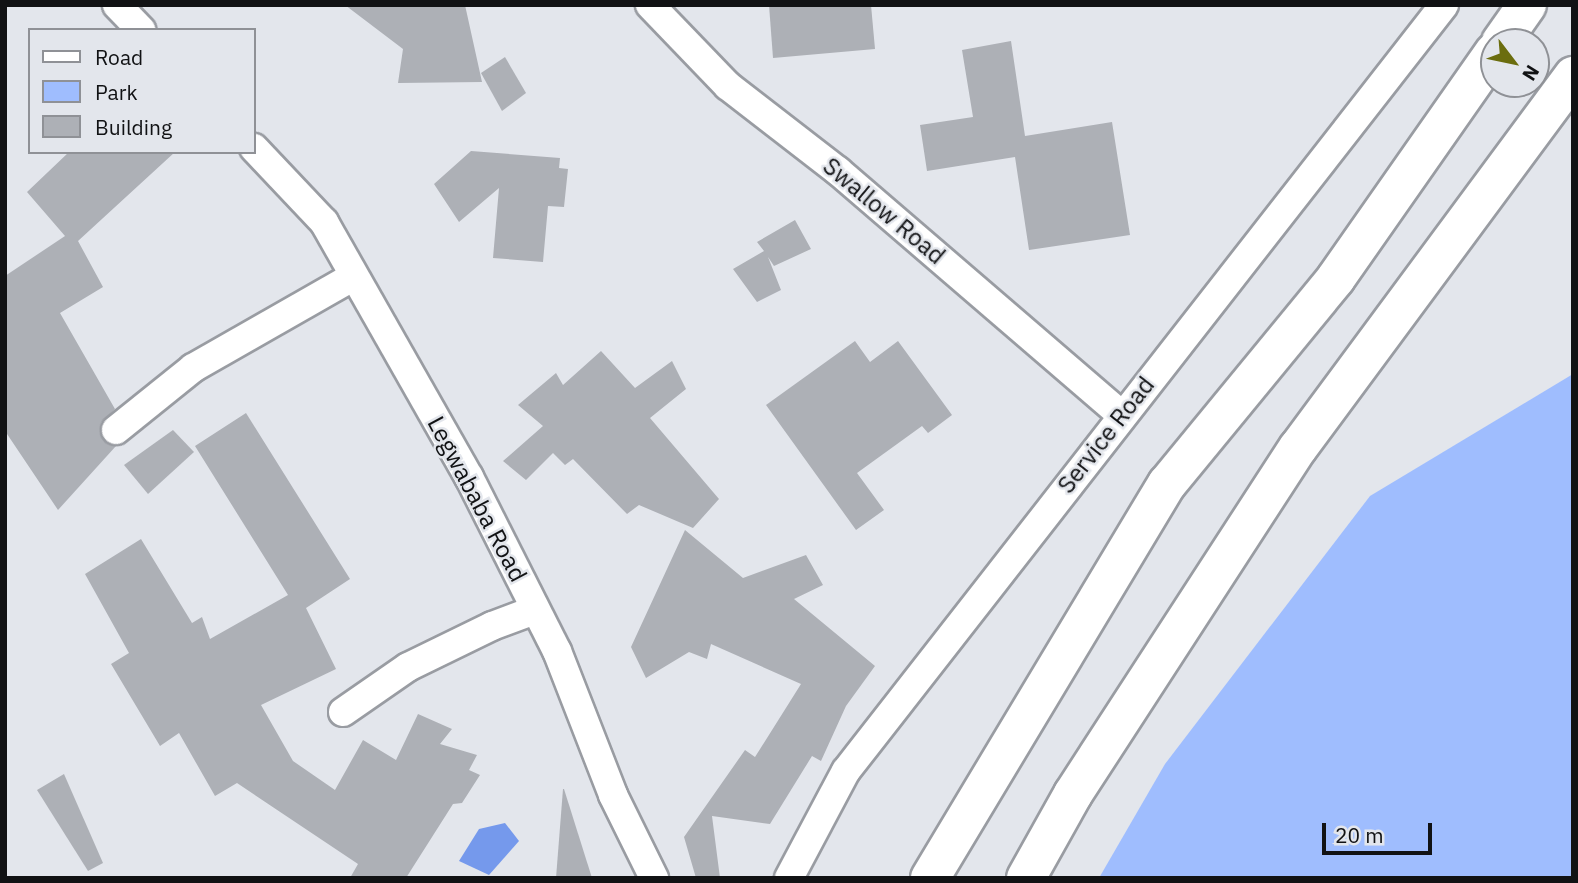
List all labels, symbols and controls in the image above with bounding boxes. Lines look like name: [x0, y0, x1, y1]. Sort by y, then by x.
legend: [28, 28, 256, 154]
north arrow: [1480, 28, 1550, 98]
text: Road: [95, 43, 143, 71]
text: N: [1517, 61, 1545, 85]
text: Park: [95, 78, 138, 106]
text: Building: [95, 113, 172, 141]
street label: Swallow Road: [817, 152, 951, 270]
street label: Service Road: [1052, 371, 1160, 499]
street label: Legwababa Road: [421, 411, 533, 587]
scale bar: [1326, 810, 1436, 854]
text: 20 m: [1335, 821, 1384, 849]

